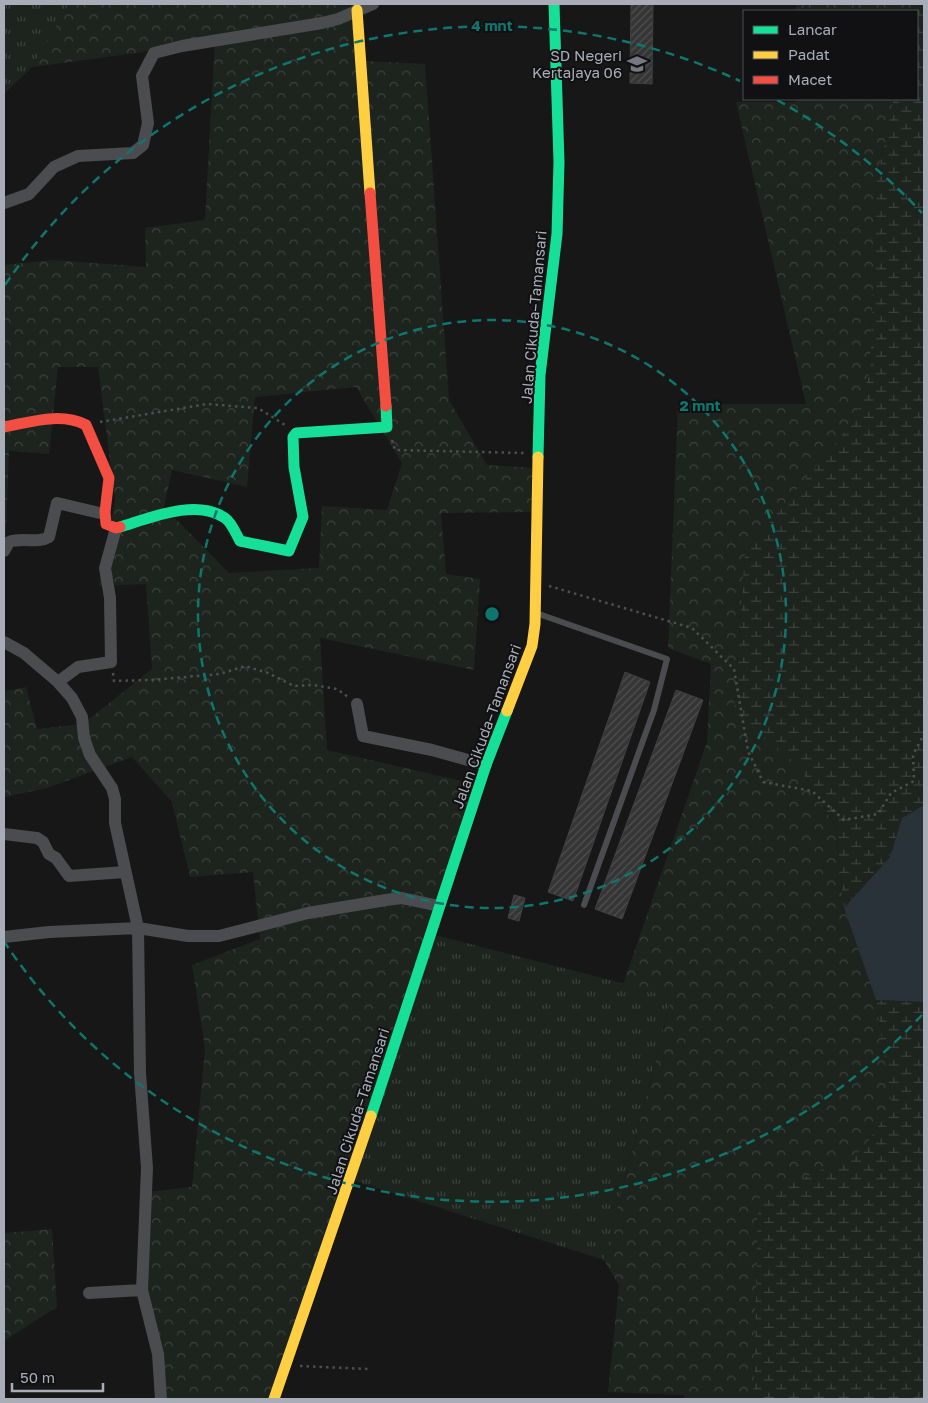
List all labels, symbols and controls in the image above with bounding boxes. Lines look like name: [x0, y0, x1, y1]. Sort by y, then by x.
legend: [743, 10, 918, 100]
text: 4 mnt: [471, 16, 513, 34]
text: Lancar: [788, 20, 837, 38]
text: Padat: [788, 45, 830, 63]
place label: SD Negeri Kertajaya 06: [532, 46, 622, 81]
school or university icon: SD Negeri Kertajaya 06: [626, 53, 648, 75]
text: Macet: [788, 70, 832, 88]
street label: Jalan Cikuda–Tamansari: [516, 230, 550, 404]
text: 2 mnt: [679, 396, 721, 414]
centre of rings: [483, 605, 501, 623]
street label: Jalan Cikuda–Tamansari: [448, 641, 524, 811]
street label: Jalan Cikuda–Tamansari: [322, 1026, 392, 1196]
scale bar: [12, 1360, 104, 1392]
text: 50 m: [20, 1368, 55, 1386]

